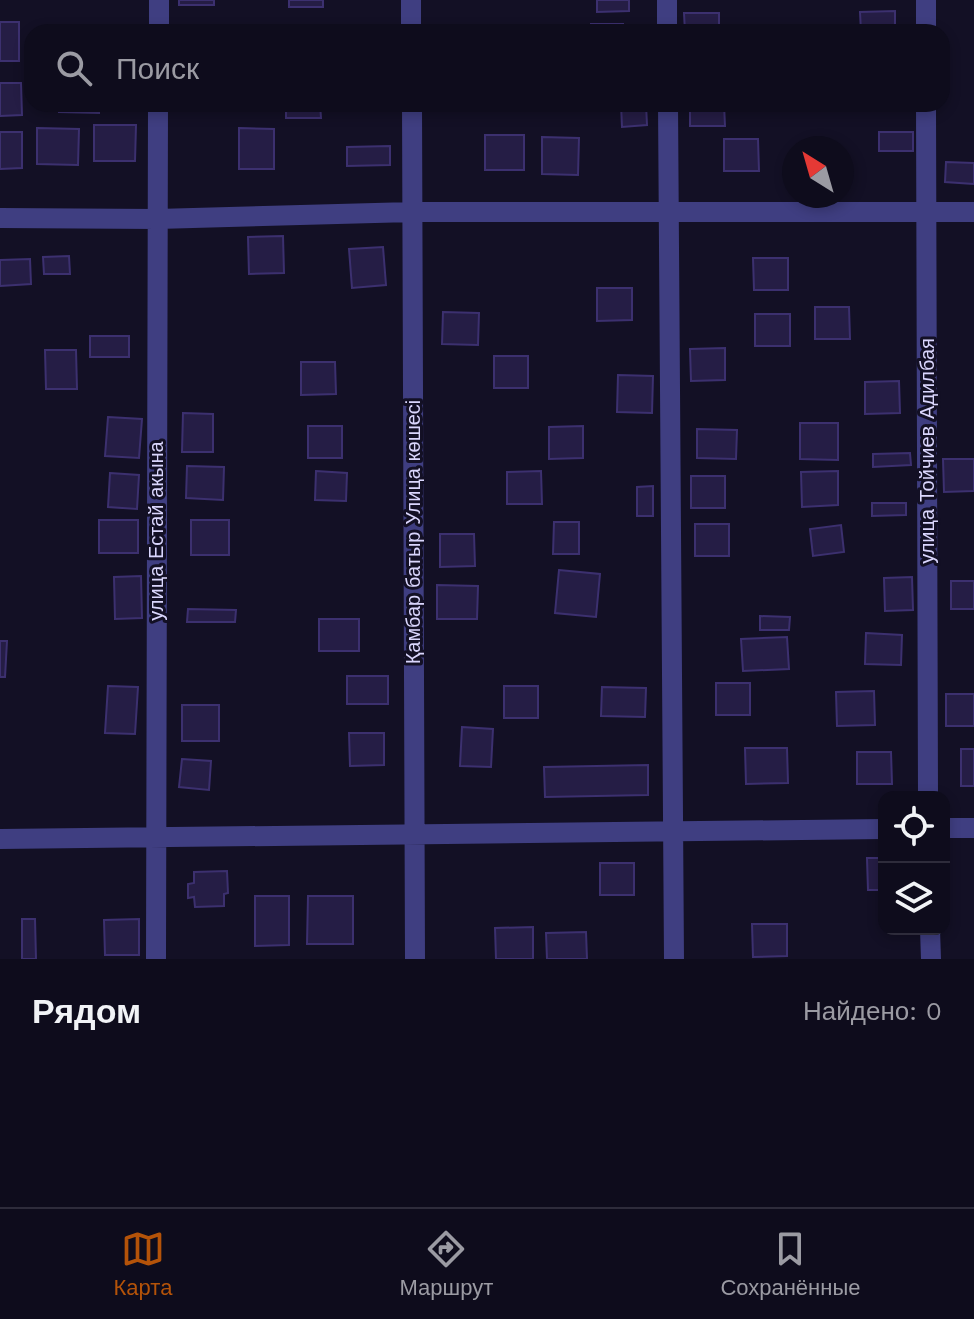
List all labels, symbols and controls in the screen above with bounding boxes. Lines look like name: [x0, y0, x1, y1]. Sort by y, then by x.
search box: [24, 24, 950, 112]
icon: search: [52, 46, 96, 90]
text: Поиск: [116, 51, 199, 86]
north arrow: [782, 136, 854, 208]
street label: улица Тойчиев Адилбая: [915, 338, 939, 564]
street label: Қамбар батыр Улица көшесі: [401, 400, 425, 664]
street label: улица Естай акына: [144, 440, 168, 621]
map controls: [878, 791, 950, 935]
button: locate: [878, 791, 950, 863]
button: layers: [878, 863, 950, 935]
text: Рядом: [32, 991, 141, 1031]
text: Найдено: 0: [803, 996, 942, 1026]
tab: Карта: [114, 1227, 172, 1301]
tab: Маршрут: [400, 1227, 493, 1301]
tab: Сохранённые: [720, 1227, 860, 1301]

